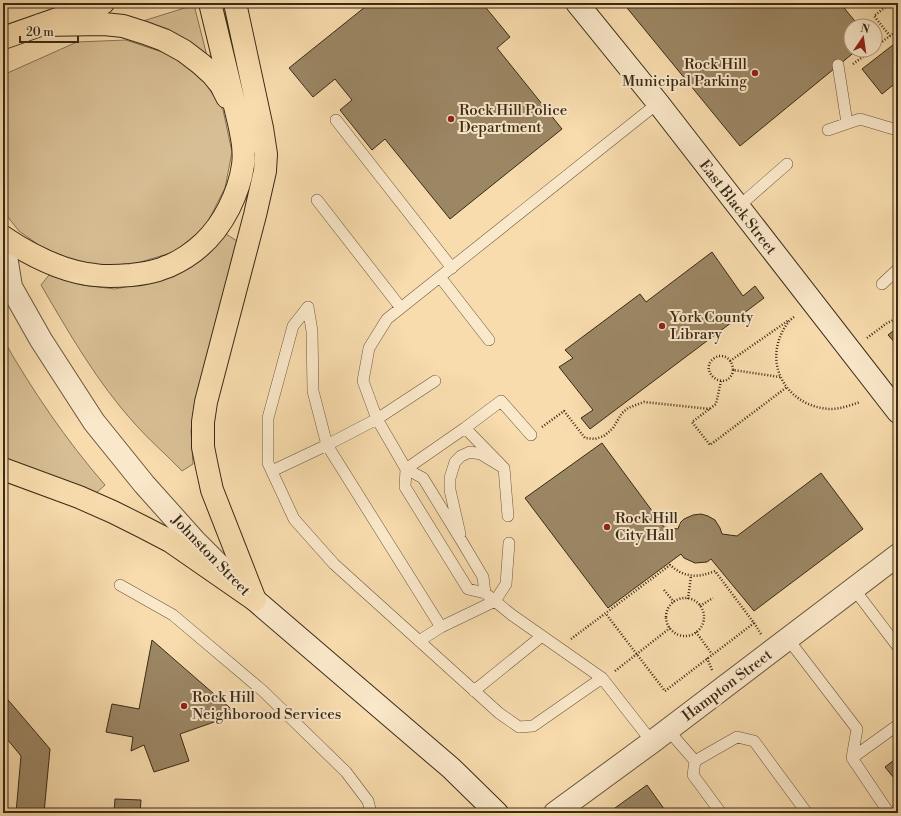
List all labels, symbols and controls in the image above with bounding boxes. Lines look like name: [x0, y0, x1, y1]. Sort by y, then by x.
scale bar: [20, 18, 78, 44]
north arrow: [843, 18, 883, 58]
text: N: [859, 21, 871, 37]
text: 20 m: [26, 25, 54, 40]
place label: Rock Hill Municipal Parking: [622, 55, 748, 91]
marker: Rock Hill Municipal Parking: [750, 68, 760, 78]
place label: Rock Hill Police Department: [459, 101, 567, 137]
marker: Rock Hill Police Department: [446, 114, 456, 124]
street label: East Black Street: [695, 156, 781, 259]
place label: York County Library: [669, 308, 754, 344]
marker: York County Library: [657, 321, 667, 331]
place label: Rock Hill City Hall: [615, 509, 679, 545]
street label: Johnston Street: [166, 510, 255, 600]
marker: Rock Hill City Hall: [602, 522, 612, 532]
street label: Hampton Street: [679, 645, 777, 725]
place label: Rock Hill Neighborood Services: [192, 688, 341, 724]
marker: Rock Hill Neighborood Services: [179, 701, 189, 711]

